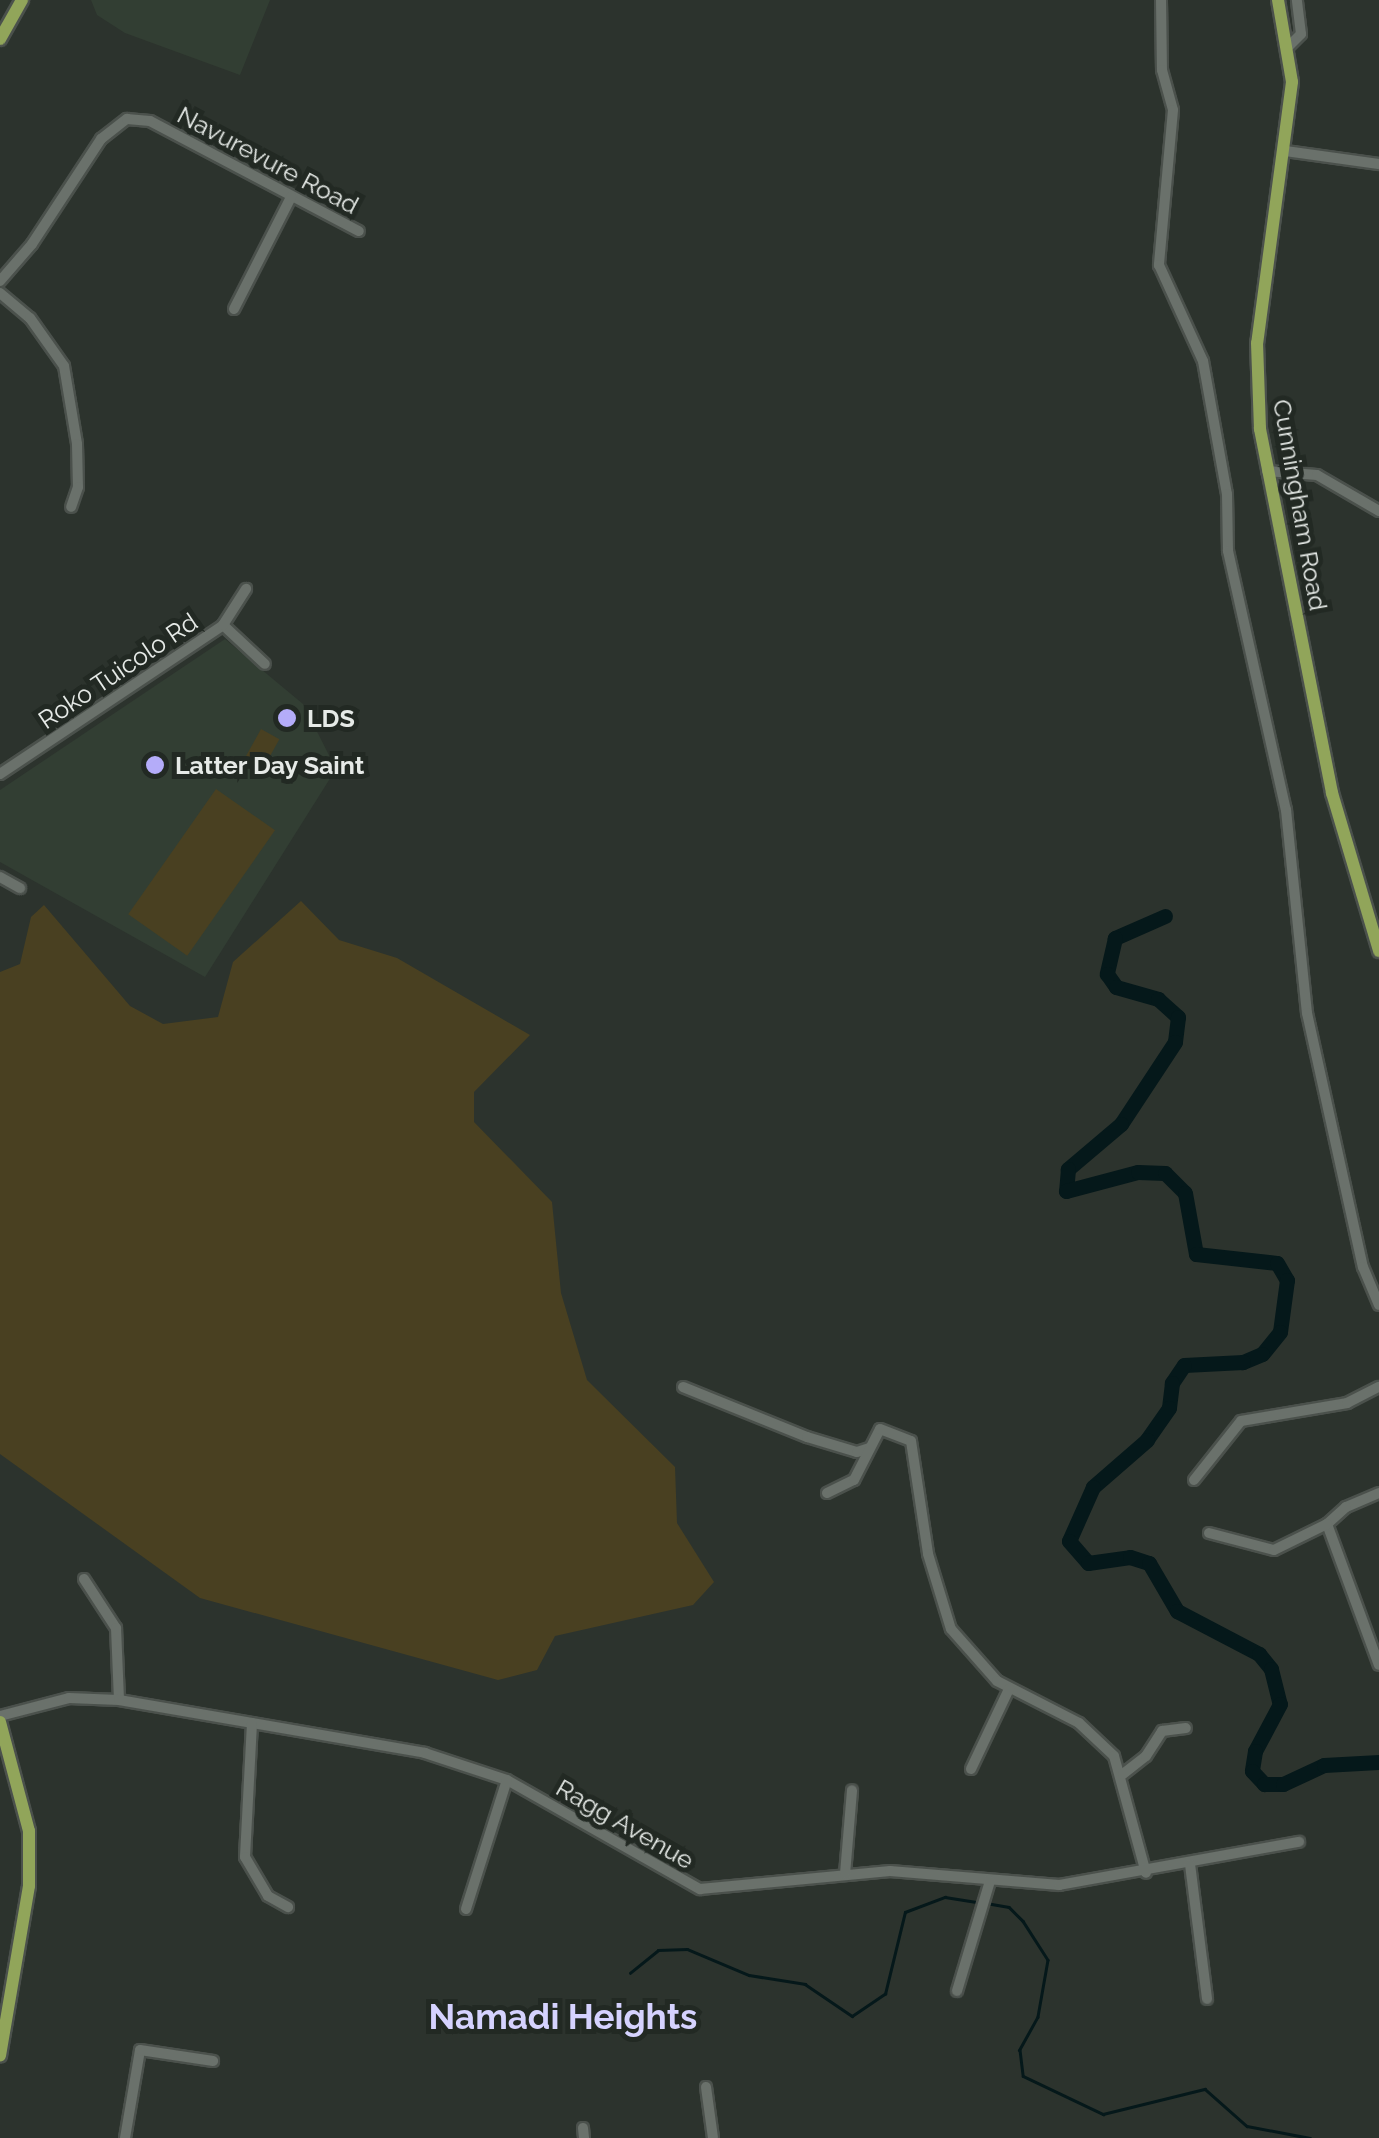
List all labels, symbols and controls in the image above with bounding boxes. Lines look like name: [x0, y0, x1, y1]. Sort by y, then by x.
street label: Navurevure Road: [172, 100, 364, 220]
street label: Cunningham Road: [1267, 397, 1333, 613]
street label: Roko Tuicolo Rd: [32, 607, 204, 735]
place label: LDS: [307, 703, 355, 733]
marker: LDS: [276, 707, 298, 729]
place label: Latter Day Saint: [175, 750, 365, 780]
marker: Latter Day Saint: [144, 754, 166, 776]
street label: Ragg Avenue: [550, 1772, 700, 1876]
district label: Namadi Heights: [429, 1996, 697, 2038]

